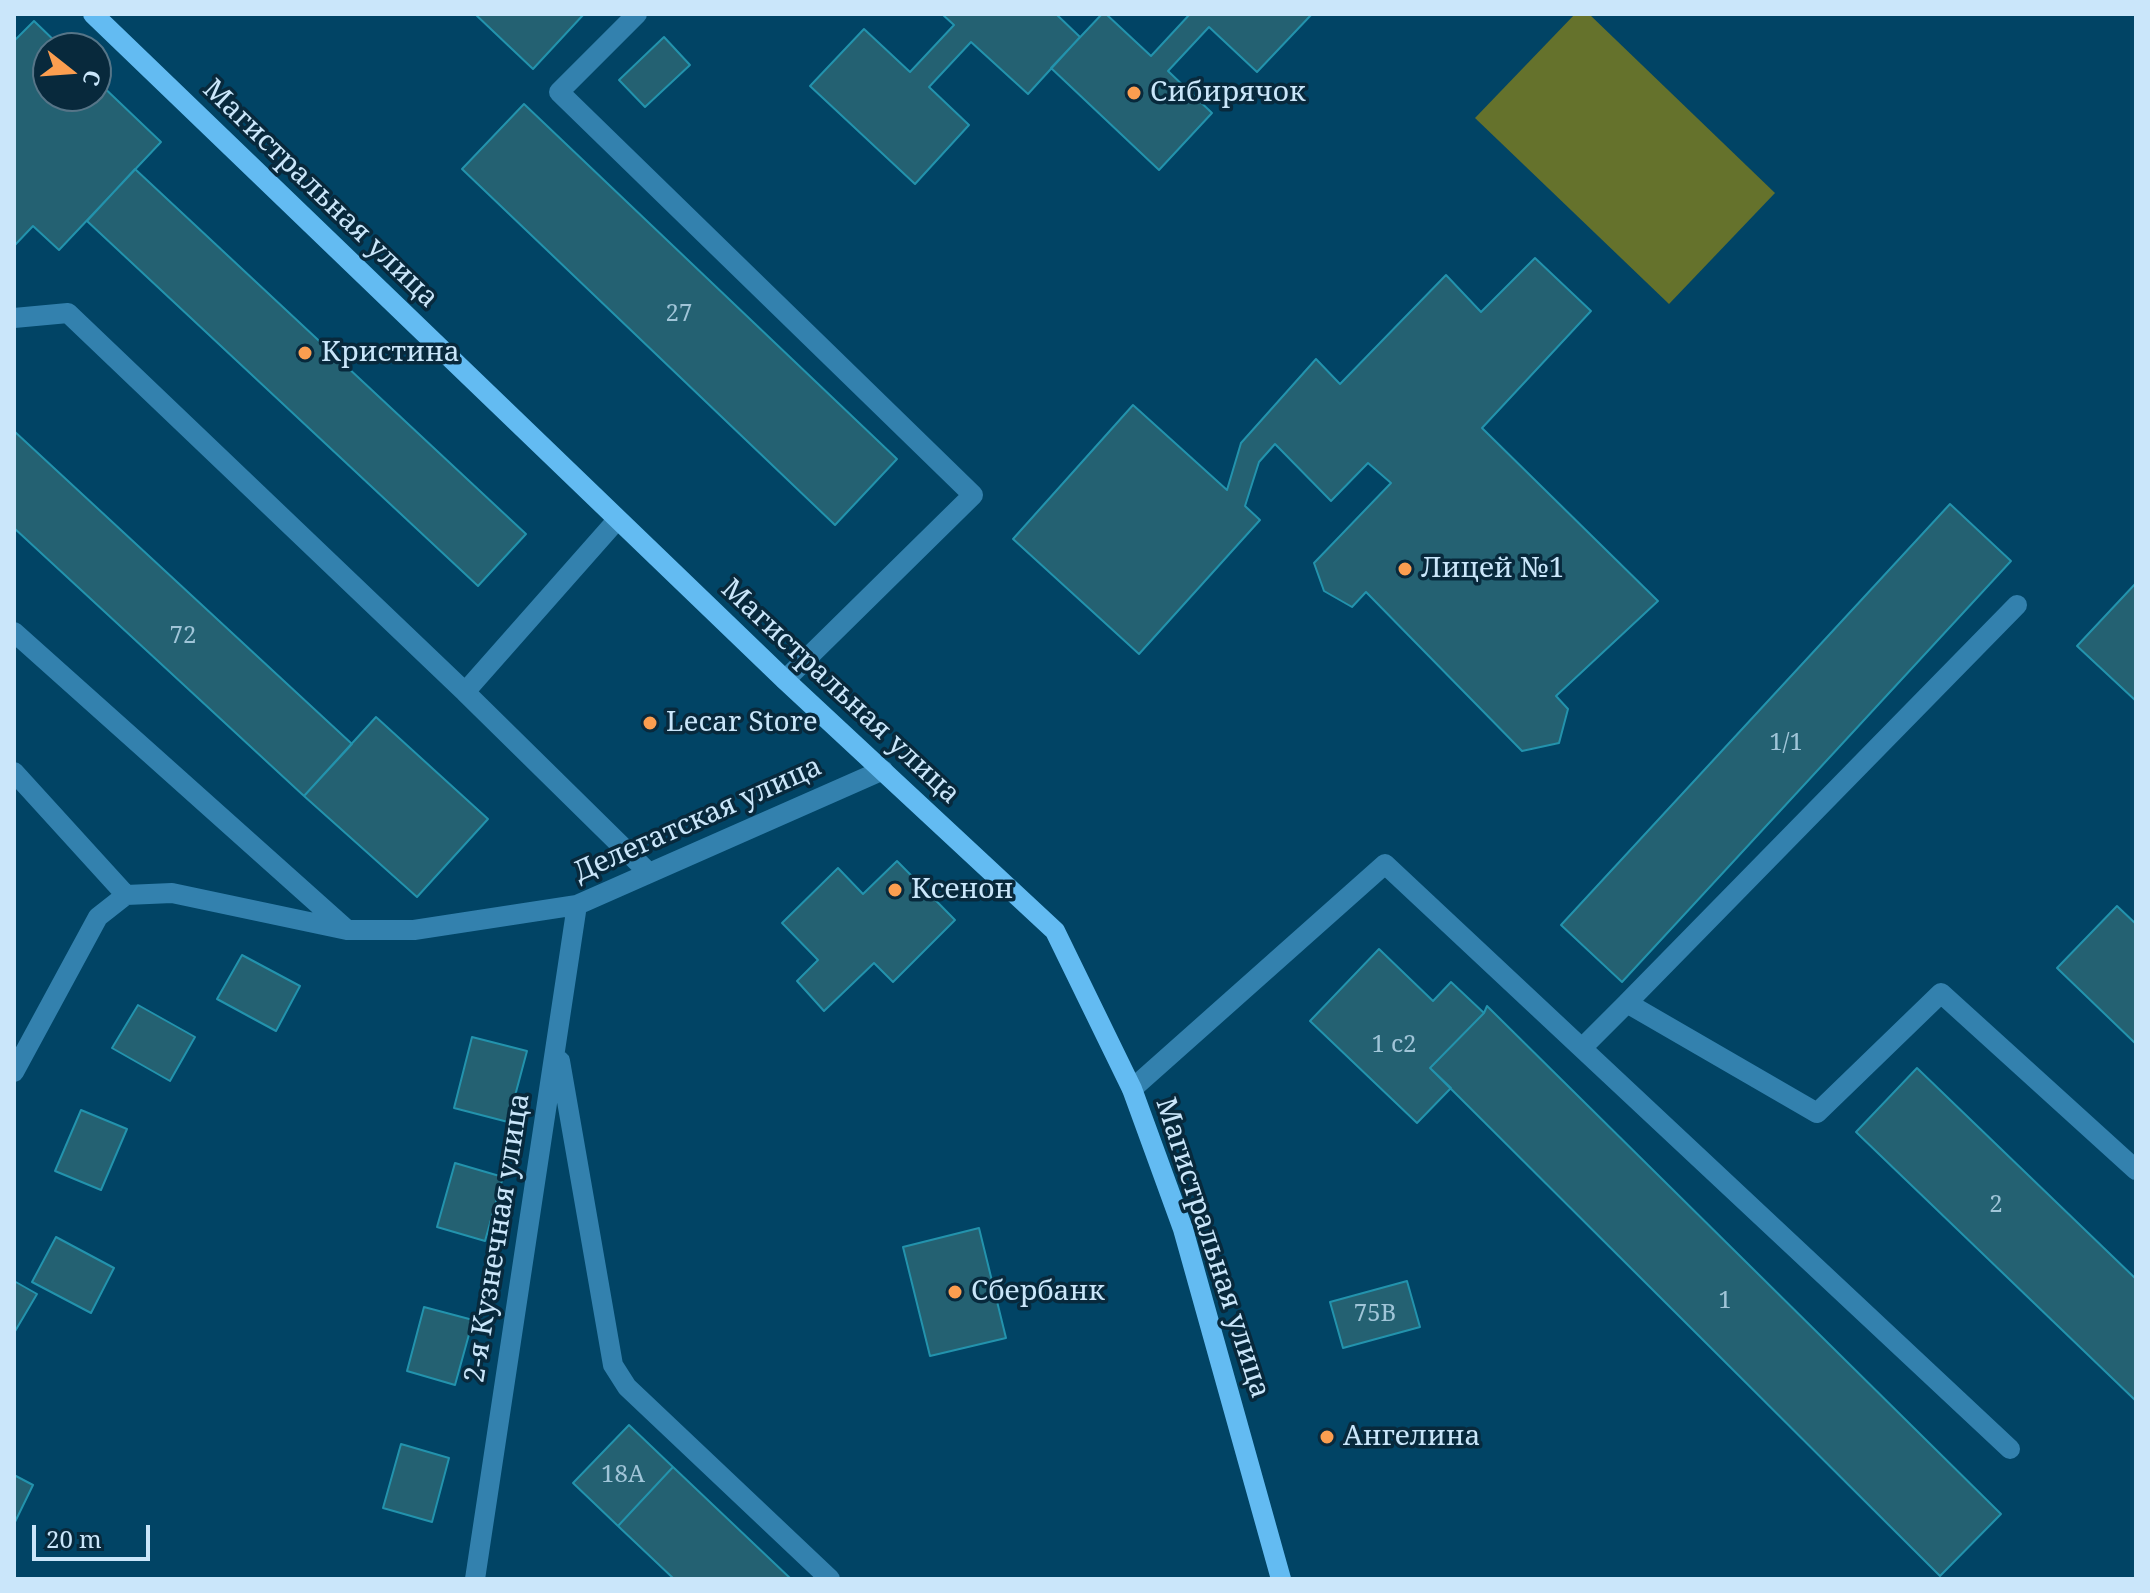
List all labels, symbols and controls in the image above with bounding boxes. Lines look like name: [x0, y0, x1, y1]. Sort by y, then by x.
north arrow: [32, 32, 112, 112]
text: С: [77, 67, 110, 90]
street label: Магистральная улица: [195, 73, 445, 315]
place label: Сибирячок: [1150, 76, 1306, 110]
marker: Сибирячок: [1125, 84, 1143, 102]
house number: 27: [666, 300, 692, 328]
place label: Кристина: [321, 336, 460, 370]
marker: Кристина: [296, 344, 314, 362]
place label: Лицей №1: [1421, 552, 1564, 586]
marker: Лицей №1: [1396, 560, 1414, 578]
street label: Магистральная улица: [714, 573, 966, 811]
house number: 72: [170, 622, 196, 650]
place label: Lecar Store: [666, 706, 818, 740]
marker: Lecar Store: [641, 714, 659, 732]
house number: 1/1: [1769, 729, 1803, 757]
street label: Делегатская улица: [569, 750, 827, 890]
place label: Ксенон: [911, 873, 1013, 907]
marker: Ксенон: [886, 881, 904, 899]
house number: 1 с2: [1372, 1031, 1416, 1059]
street label: 2-я Кузнечная улица: [459, 1091, 537, 1385]
street label: Магистральная улица: [1148, 1094, 1276, 1402]
house number: 2: [1989, 1191, 2003, 1219]
place label: Сбербанк: [971, 1275, 1105, 1309]
marker: Сбербанк: [946, 1283, 964, 1301]
house number: 1: [1718, 1287, 1732, 1315]
house number: 75В: [1354, 1300, 1396, 1328]
place label: Ангелина: [1343, 1420, 1481, 1454]
marker: Ангелина: [1318, 1428, 1336, 1446]
house number: 18А: [601, 1461, 645, 1489]
scale bar: [36, 1509, 154, 1559]
text: 20 m: [46, 1522, 102, 1555]

